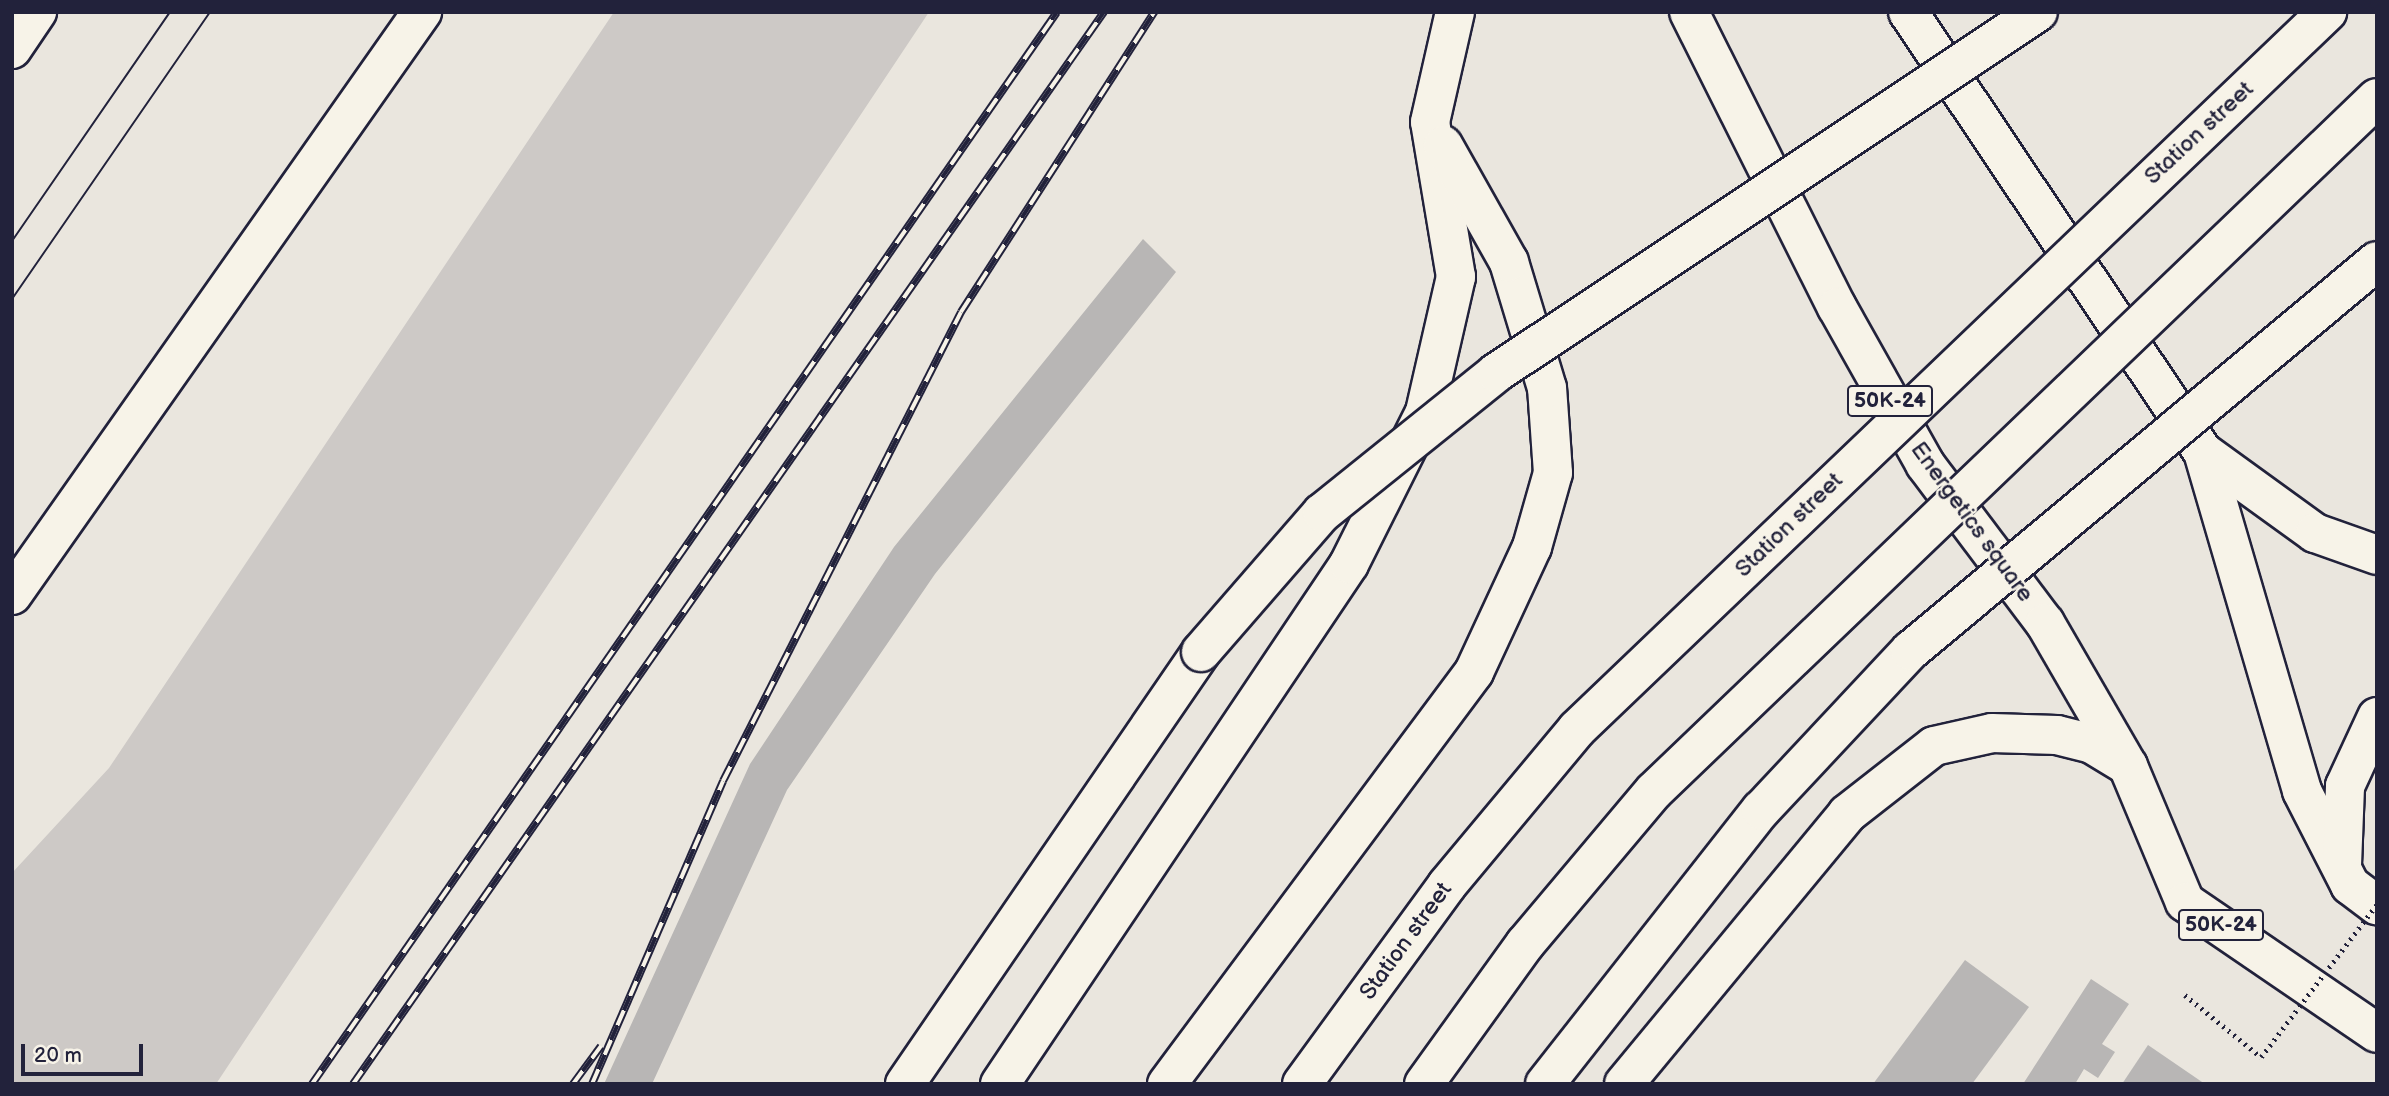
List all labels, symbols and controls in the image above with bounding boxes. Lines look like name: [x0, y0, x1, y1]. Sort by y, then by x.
street label: Station street: [2139, 76, 2259, 190]
road number: 50К-24: [1846, 384, 1934, 418]
street label: Energetics square: [1905, 437, 2039, 607]
street label: Station street: [1730, 467, 1848, 583]
street label: Station street: [1354, 877, 1458, 1005]
road number: 50К-24: [2177, 908, 2265, 942]
scale bar: [24, 1030, 147, 1074]
text: 20 m: [34, 1043, 82, 1068]

